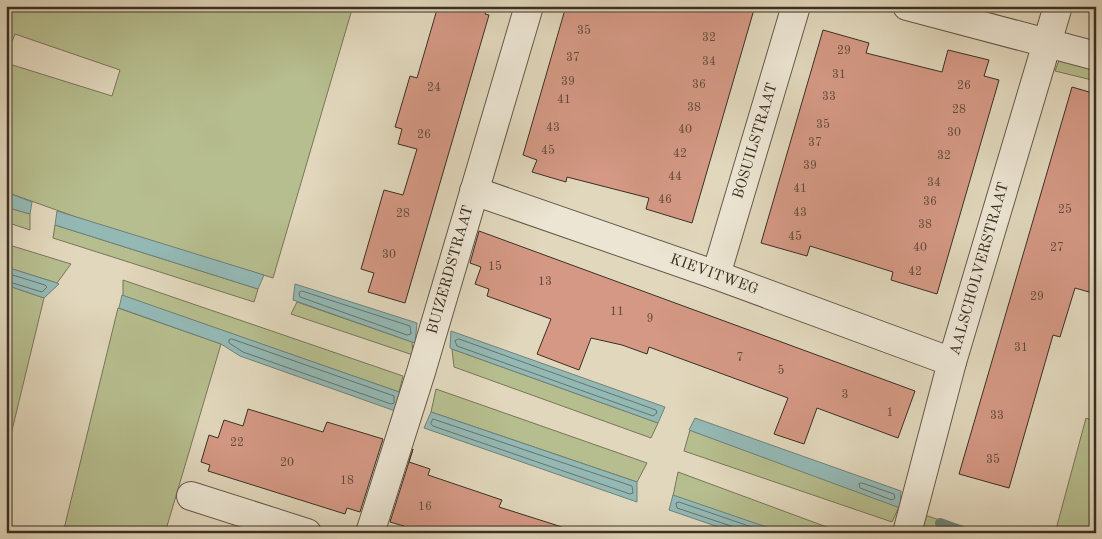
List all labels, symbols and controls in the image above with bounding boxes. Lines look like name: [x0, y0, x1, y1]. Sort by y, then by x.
house number: 35: [577, 24, 591, 37]
house number: 32: [702, 32, 716, 44]
house number: 29: [837, 45, 851, 57]
house number: 37: [566, 52, 580, 64]
house number: 34: [702, 56, 716, 68]
house number: 31: [832, 69, 846, 81]
house number: 39: [561, 76, 575, 88]
house number: 36: [692, 79, 706, 91]
house number: 26: [957, 80, 971, 92]
street label: BOSUILSTRAAT: [731, 81, 781, 201]
house number: 24: [427, 82, 441, 94]
house number: 33: [822, 91, 836, 103]
house number: 41: [557, 94, 571, 106]
house number: 38: [687, 102, 701, 114]
house number: 28: [952, 104, 966, 116]
house number: 35: [816, 118, 830, 131]
house number: 43: [546, 122, 560, 134]
house number: 40: [678, 124, 692, 136]
house number: 30: [947, 127, 961, 139]
house number: 26: [417, 129, 431, 141]
house number: 37: [808, 137, 822, 149]
house number: 45: [541, 144, 555, 157]
house number: 42: [673, 148, 687, 160]
house number: 32: [937, 150, 951, 162]
house number: 39: [803, 160, 817, 172]
house number: 44: [668, 171, 682, 183]
house number: 34: [927, 177, 941, 189]
street label: AALSCHOLVERSTRAAT: [948, 181, 1012, 357]
house number: 41: [793, 183, 807, 195]
house number: 46: [658, 194, 672, 206]
house number: 36: [923, 196, 937, 208]
house number: 25: [1058, 203, 1072, 216]
street label: BUIZERDSTRAAT: [425, 204, 477, 336]
house number: 43: [793, 207, 807, 219]
house number: 28: [396, 208, 410, 220]
house number: 38: [918, 219, 932, 231]
house number: 45: [788, 230, 802, 243]
house number: 40: [913, 242, 927, 254]
house number: 27: [1050, 242, 1064, 254]
house number: 30: [382, 249, 396, 261]
street label: KIEVITWEG: [668, 252, 760, 298]
house number: 15: [488, 260, 502, 273]
house number: 42: [908, 266, 922, 278]
house number: 13: [538, 276, 552, 288]
house number: 29: [1030, 291, 1044, 303]
house number: 11: [610, 306, 624, 318]
house number: 9: [647, 313, 653, 325]
house number: 31: [1014, 342, 1028, 354]
house number: 7: [737, 352, 743, 364]
house number: 5: [778, 364, 785, 377]
house number: 3: [842, 389, 848, 401]
house number: 1: [887, 407, 893, 419]
house number: 33: [990, 410, 1004, 422]
house number: 22: [230, 437, 244, 449]
house number: 35: [986, 453, 1000, 466]
house number: 20: [280, 457, 294, 469]
house number: 18: [340, 475, 354, 487]
house number: 16: [418, 501, 432, 513]

